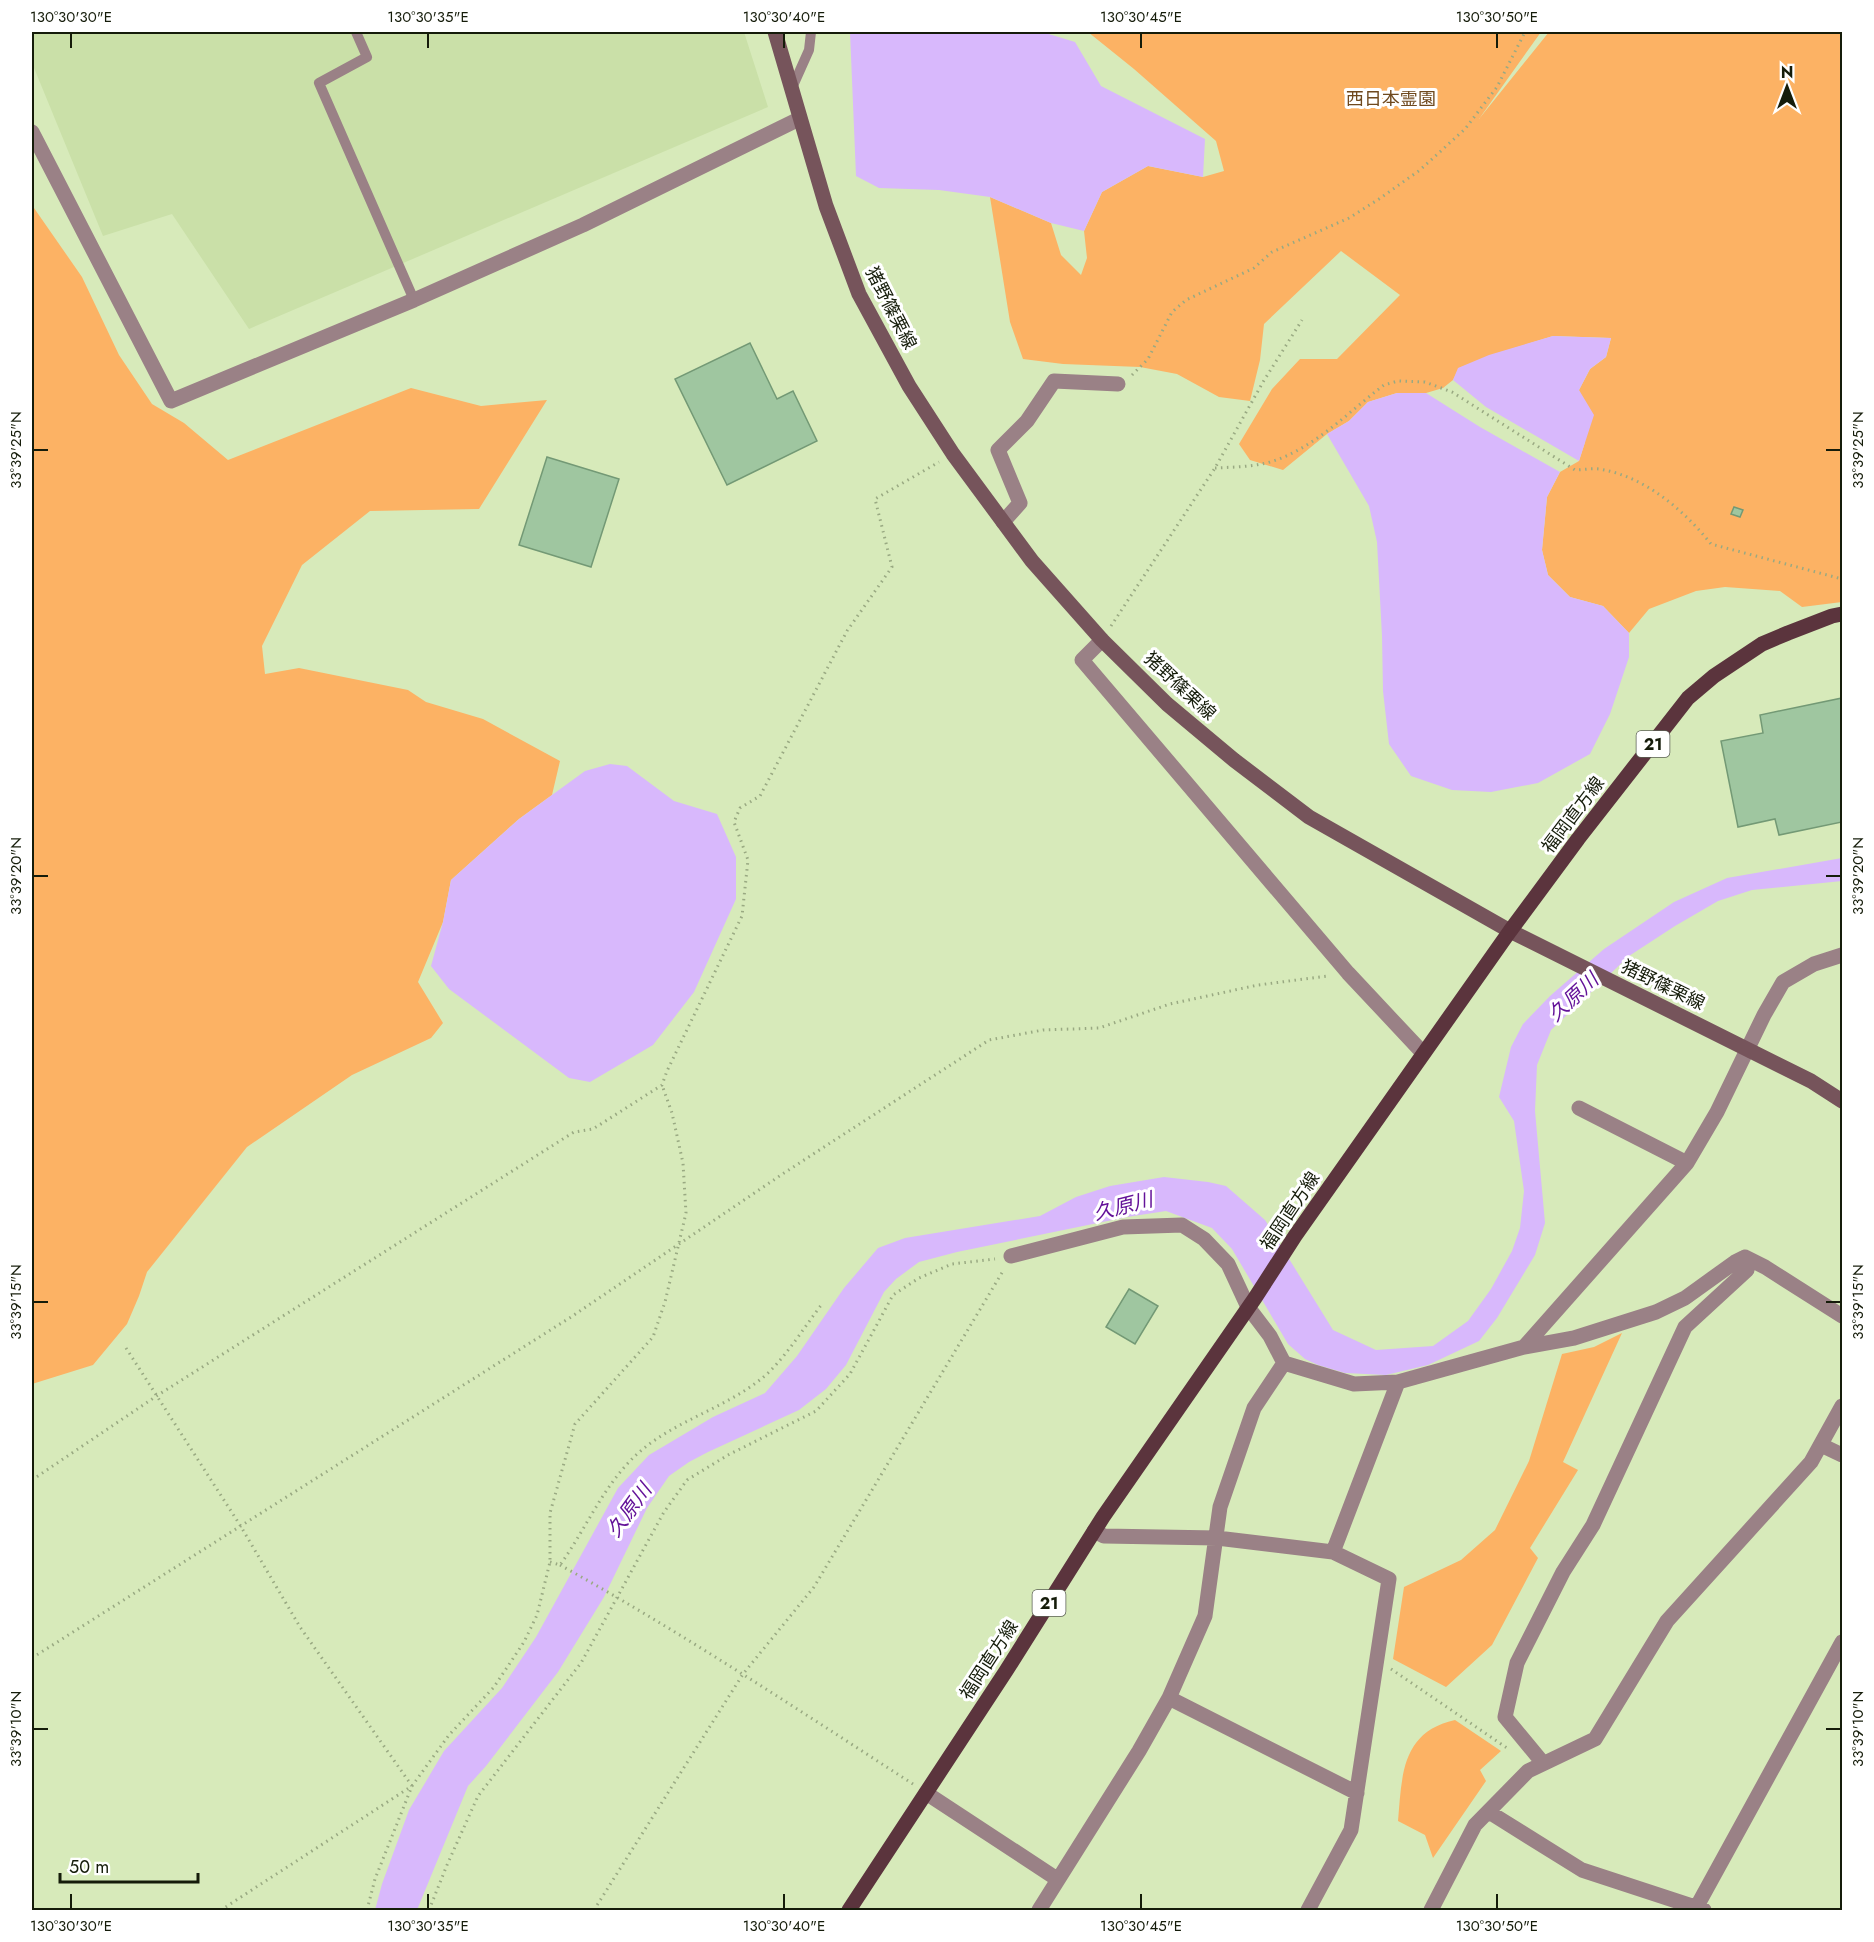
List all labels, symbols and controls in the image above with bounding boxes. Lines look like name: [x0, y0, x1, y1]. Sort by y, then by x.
text: 130°30'30"E: [30, 6, 112, 28]
text: 130°30'35"E: [387, 6, 469, 28]
text: 130°30'40"E: [743, 6, 825, 28]
text: 130°30'45"E: [1100, 6, 1182, 28]
text: 130°30'50"E: [1456, 6, 1538, 28]
north arrow: [1757, 57, 1817, 117]
text: N: [1781, 61, 1793, 84]
park label: 西日本霊園: [1346, 86, 1436, 112]
street label: 猪野篠栗線: [859, 262, 923, 354]
text: 33°39'25"N: [5, 411, 27, 489]
text: 33°39'25"N: [1847, 411, 1869, 489]
street label: 猪野篠栗線: [1138, 646, 1222, 726]
road number: 21: [1636, 731, 1670, 757]
street label: 福岡直方線: [1536, 771, 1610, 859]
text: 33°39'20"N: [5, 837, 27, 915]
text: 33°39'20"N: [1847, 837, 1869, 915]
street label: 猪野篠栗線: [1617, 954, 1709, 1016]
water label: 久原川: [1542, 965, 1607, 1028]
street label: 福岡直方線: [1254, 1166, 1326, 1256]
water label: 久原川: [1091, 1185, 1158, 1228]
text: 33°39'15"N: [5, 1264, 27, 1340]
text: 33°39'15"N: [1847, 1264, 1869, 1340]
water label: 久原川: [600, 1476, 660, 1543]
road number: 21: [1032, 1590, 1066, 1616]
street label: 福岡直方線: [954, 1615, 1024, 1705]
text: 33°39'10"N: [5, 1691, 27, 1767]
text: 33°39'10"N: [1847, 1691, 1869, 1767]
scale bar: [60, 1846, 198, 1884]
text: 50 m: [69, 1854, 109, 1880]
text: 130°30'30"E: [30, 1915, 112, 1937]
text: 130°30'35"E: [387, 1915, 469, 1937]
text: 130°30'40"E: [743, 1915, 825, 1937]
text: 130°30'45"E: [1100, 1915, 1182, 1937]
text: 130°30'50"E: [1456, 1915, 1538, 1937]

